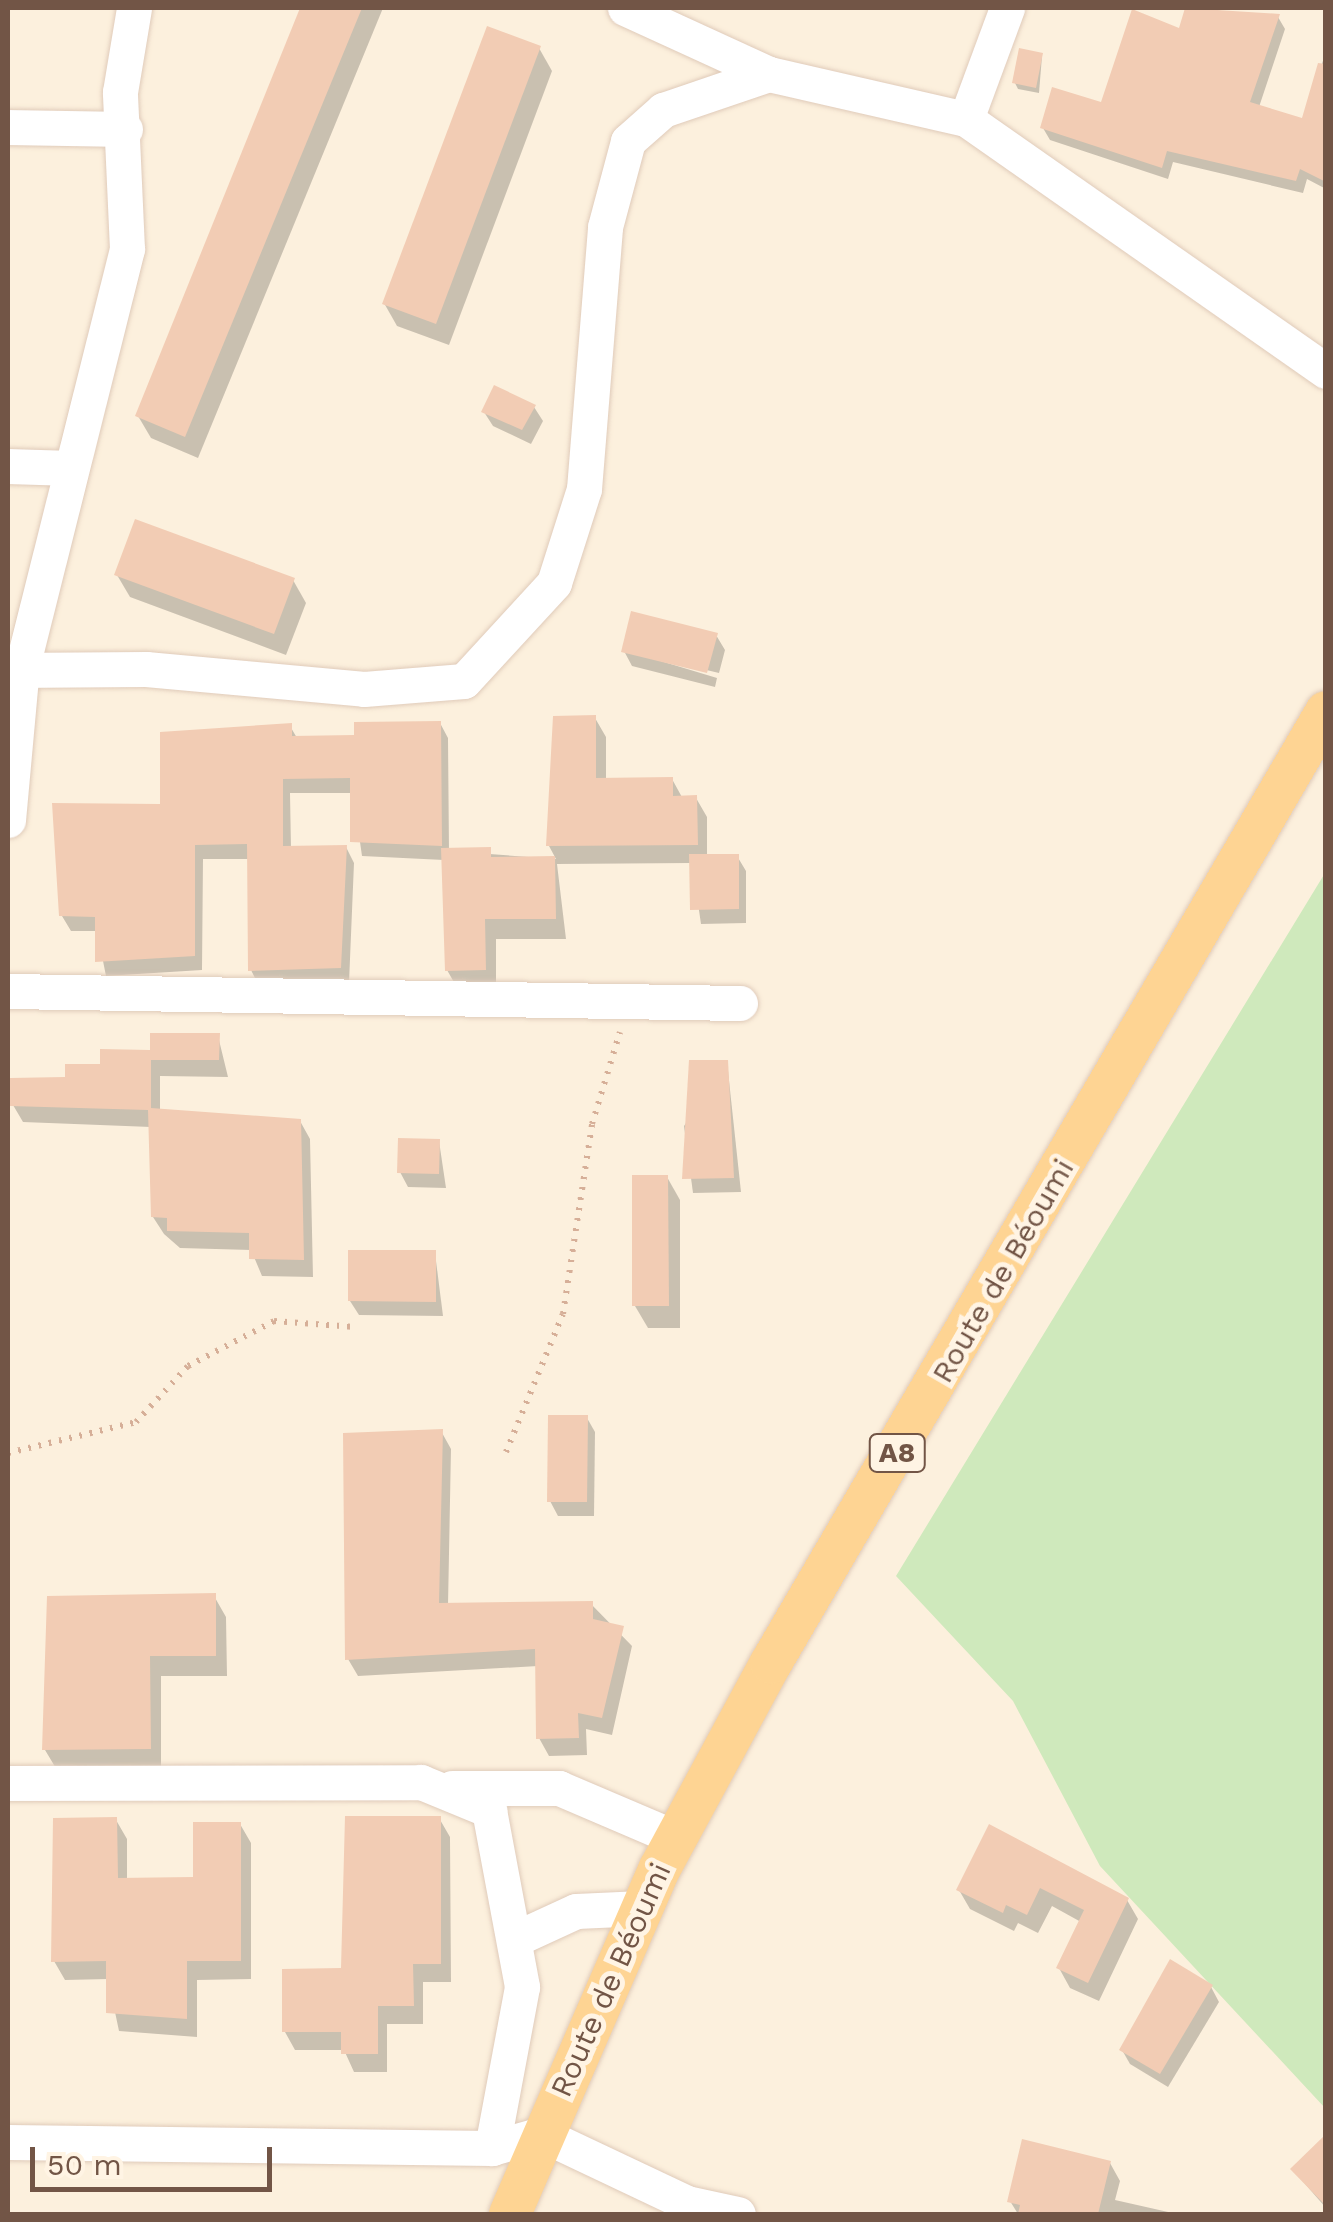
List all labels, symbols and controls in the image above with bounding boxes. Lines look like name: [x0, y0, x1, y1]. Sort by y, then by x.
street label: Route de Béoumi: [924, 1153, 1082, 1389]
road number: A8: [867, 1430, 927, 1476]
street label: Route de Béoumi: [543, 1857, 679, 2103]
scale bar: [35, 2127, 278, 2189]
text: 50 m: [47, 2147, 122, 2182]

